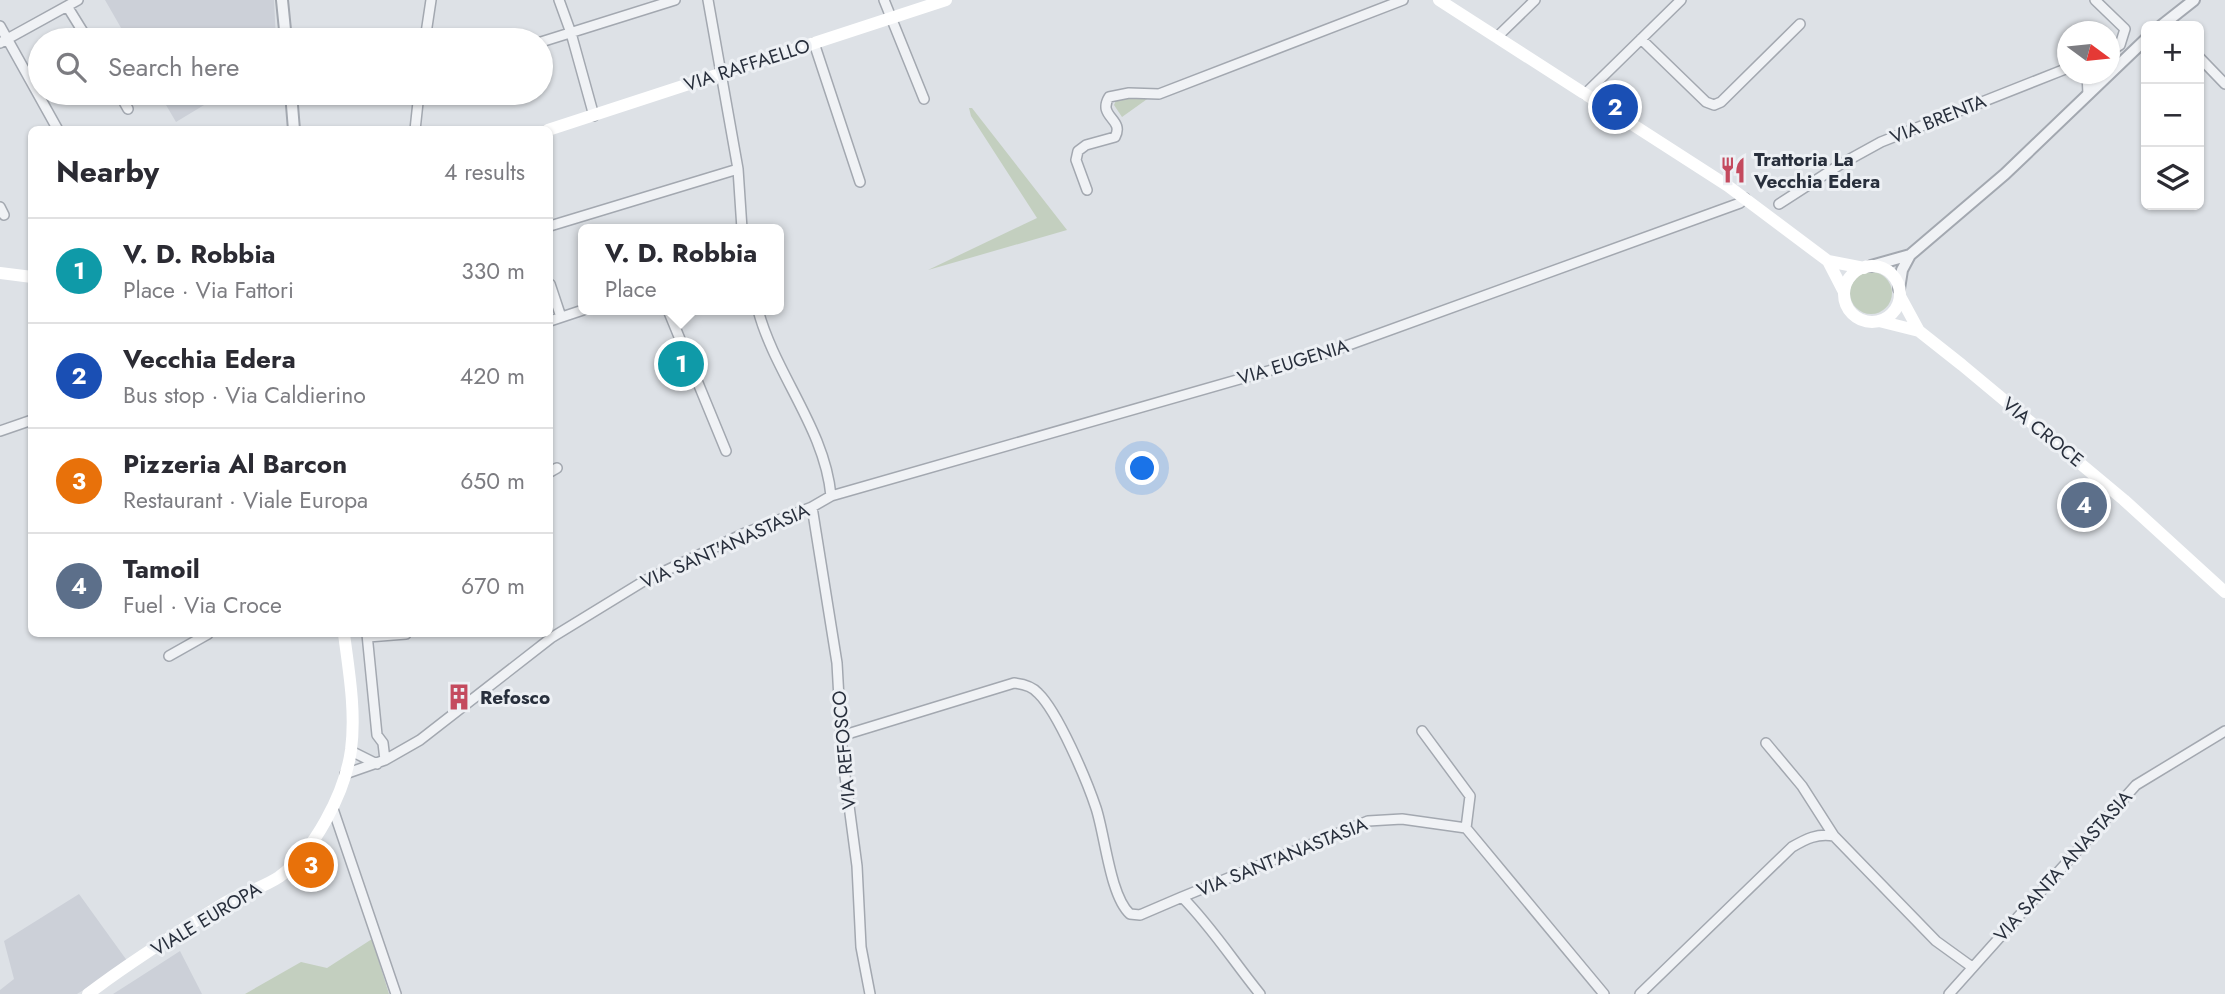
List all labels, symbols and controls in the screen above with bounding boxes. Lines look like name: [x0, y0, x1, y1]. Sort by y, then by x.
north arrow: [2057, 21, 2120, 84]
map controls: [2141, 21, 2204, 210]
button: +: [2141, 21, 2204, 84]
search box: [28, 28, 553, 105]
street label: VIA RAFFAELLO: [681, 32, 813, 98]
icon: search: [52, 48, 90, 86]
text: Search here: [108, 48, 240, 86]
pin: 2: [1592, 81, 1638, 133]
button: −: [2141, 84, 2204, 147]
street label: VIA BRENTA: [1886, 87, 1990, 150]
place label: Trattoria La Vecchia Edera: [1753, 146, 1880, 195]
button: layers: [2141, 147, 2204, 210]
text: Nearby: [56, 150, 159, 193]
text: 4 results: [444, 155, 525, 189]
restaurant icon: Trattoria La Vecchia Edera: [1718, 155, 1748, 185]
popup: [578, 224, 784, 315]
text: V. D. Robbia: [605, 234, 757, 272]
text: V. D. Robbia: [123, 235, 276, 273]
text: 1: [73, 254, 85, 288]
text: 330 m: [461, 254, 525, 288]
text: Place: [605, 272, 657, 306]
text: Place · Via Fattori: [123, 273, 294, 307]
street label: VIA EUGENIA: [1234, 332, 1352, 392]
pin: 1: [658, 338, 704, 390]
text: Vecchia Edera: [123, 340, 296, 378]
text: 2: [71, 359, 87, 393]
text: 420 m: [460, 359, 525, 393]
text: Bus stop · Via Caldierino: [123, 378, 366, 412]
street label: VIA CROCE: [1997, 391, 2089, 473]
text: Pizzeria Al Barcon: [123, 445, 347, 483]
your location: [1125, 451, 1159, 485]
text: 3: [72, 464, 86, 498]
text: 650 m: [460, 464, 525, 498]
pin: 4: [2061, 479, 2107, 531]
text: Restaurant · Viale Europa: [123, 483, 368, 517]
street label: VIA SANT'ANASTASIA: [636, 497, 814, 595]
text: Tamoil: [123, 550, 200, 588]
text: 4: [71, 569, 87, 603]
text: 670 m: [461, 569, 525, 603]
text: Fuel · Via Croce: [123, 588, 282, 622]
building icon: Refosco: [444, 682, 474, 712]
place label: Refosco: [480, 684, 550, 711]
street label: VIA REFOSCO: [825, 689, 863, 811]
street label: VIA SANTA ANASTASIA: [1988, 784, 2139, 948]
street label: VIA SANT'ANASTASIA: [1193, 810, 1372, 904]
pin: 3: [288, 839, 334, 891]
street label: VIALE EUROPA: [146, 875, 267, 963]

